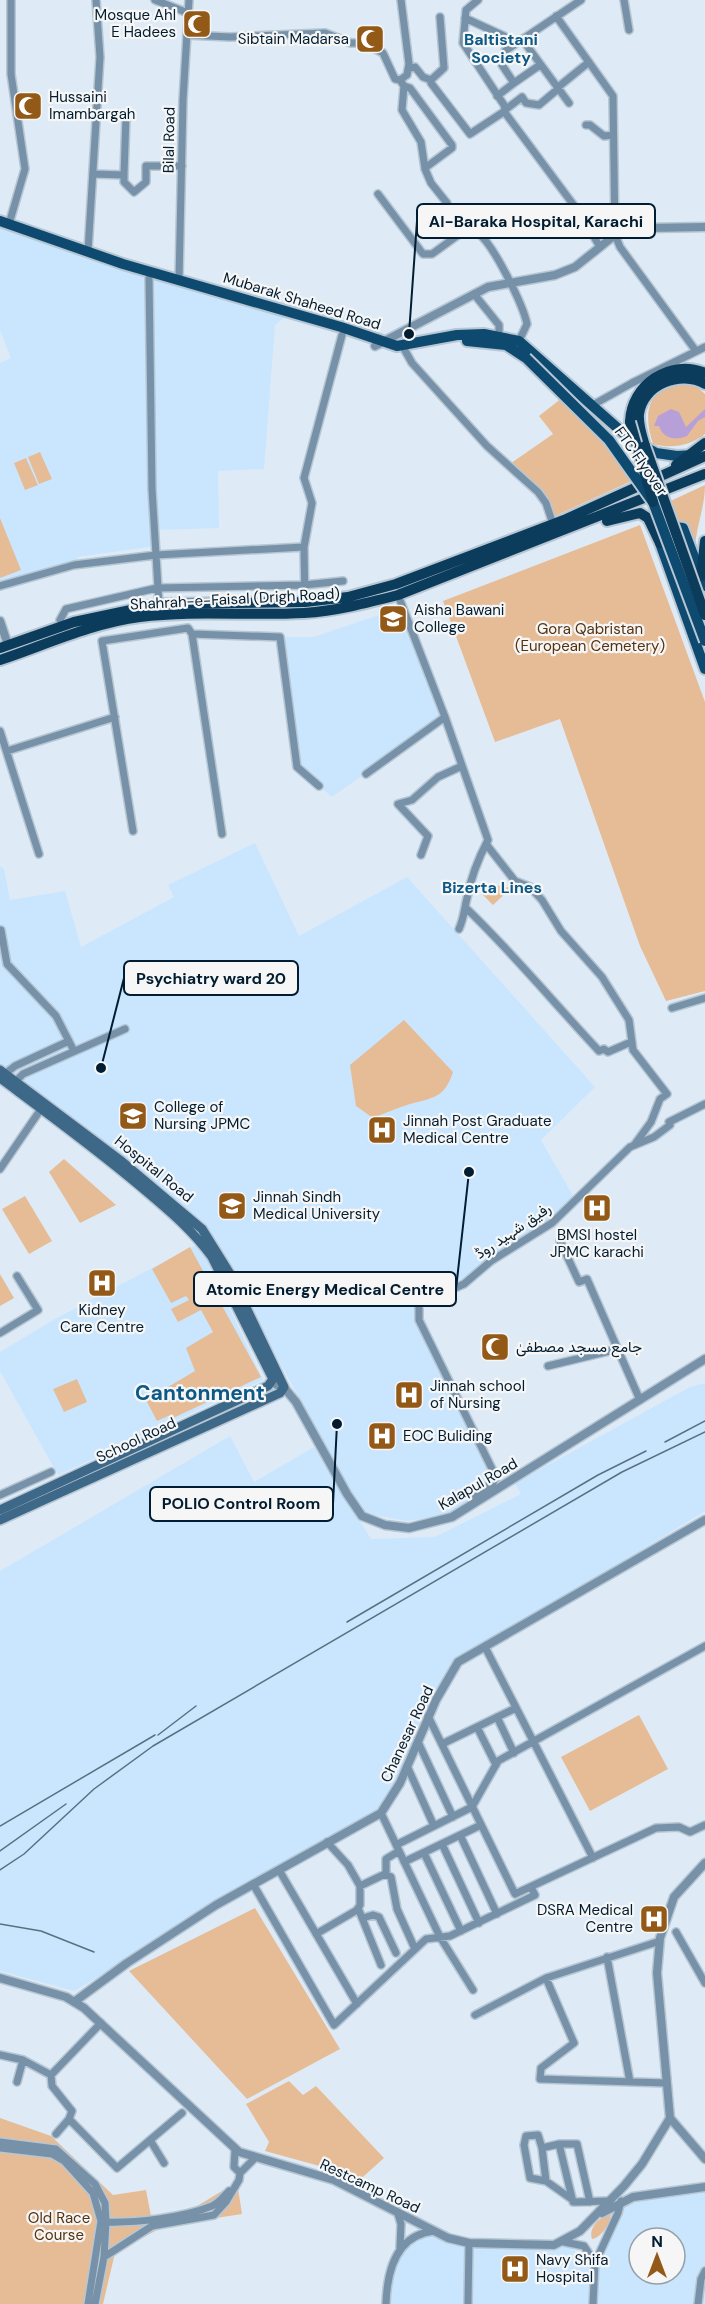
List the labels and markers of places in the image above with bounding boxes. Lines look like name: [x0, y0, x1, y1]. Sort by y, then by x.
place label: Mosque Ahl E Hadees: [95, 5, 176, 42]
mosque icon: Mosque Ahl E Hadees: [181, 8, 213, 40]
mosque icon: Sibtain Madarsa: [354, 23, 386, 55]
place label: Sibtain Madarsa: [238, 29, 349, 49]
place label: Hussaini Imambargah: [49, 87, 135, 124]
mosque icon: Hussaini Imambargah: [12, 90, 44, 122]
callout: Al-Baraka Hospital, Karachi: [417, 204, 655, 238]
place label: Aisha Bawani College: [414, 600, 504, 637]
school or university icon: Aisha Bawani College: [377, 603, 409, 635]
callout: Psychiatry ward 20: [124, 961, 298, 995]
place label: College of Nursing JPMC: [154, 1097, 250, 1134]
school or university icon: College of Nursing JPMC: [117, 1100, 149, 1132]
place label: Jinnah Post Graduate Medical Centre: [403, 1111, 552, 1148]
hospital icon: Jinnah Post Graduate Medical Centre: [366, 1114, 398, 1146]
place label: Jinnah Sindh Medical University: [253, 1187, 381, 1224]
school or university icon: Jinnah Sindh Medical University: [216, 1190, 248, 1222]
hospital icon: BMSI hostel JPMC karachi: [581, 1192, 613, 1224]
place label: BMSI hostel JPMC karachi: [550, 1225, 644, 1262]
hospital icon: Kidney Care Centre: [86, 1267, 118, 1299]
callout: Atomic Energy Medical Centre: [194, 1272, 456, 1306]
place label: Kidney Care Centre: [60, 1300, 144, 1337]
mosque icon: جامع مسجد مصطفیٰ: [479, 1331, 511, 1363]
place label: جامع مسجد مصطفیٰ: [516, 1337, 642, 1358]
place label: Jinnah school of Nursing: [430, 1376, 525, 1413]
hospital icon: Jinnah school of Nursing: [393, 1379, 425, 1411]
hospital icon: EOC Buliding: [366, 1420, 398, 1452]
place label: EOC Buliding: [403, 1426, 492, 1446]
callout: POLIO Control Room: [150, 1487, 333, 1521]
place label: DSRA Medical Centre: [537, 1900, 633, 1937]
hospital icon: DSRA Medical Centre: [638, 1903, 670, 1935]
place label: Navy Shifa Hospital: [536, 2250, 608, 2287]
hospital icon: Navy Shifa Hospital: [499, 2253, 531, 2285]

